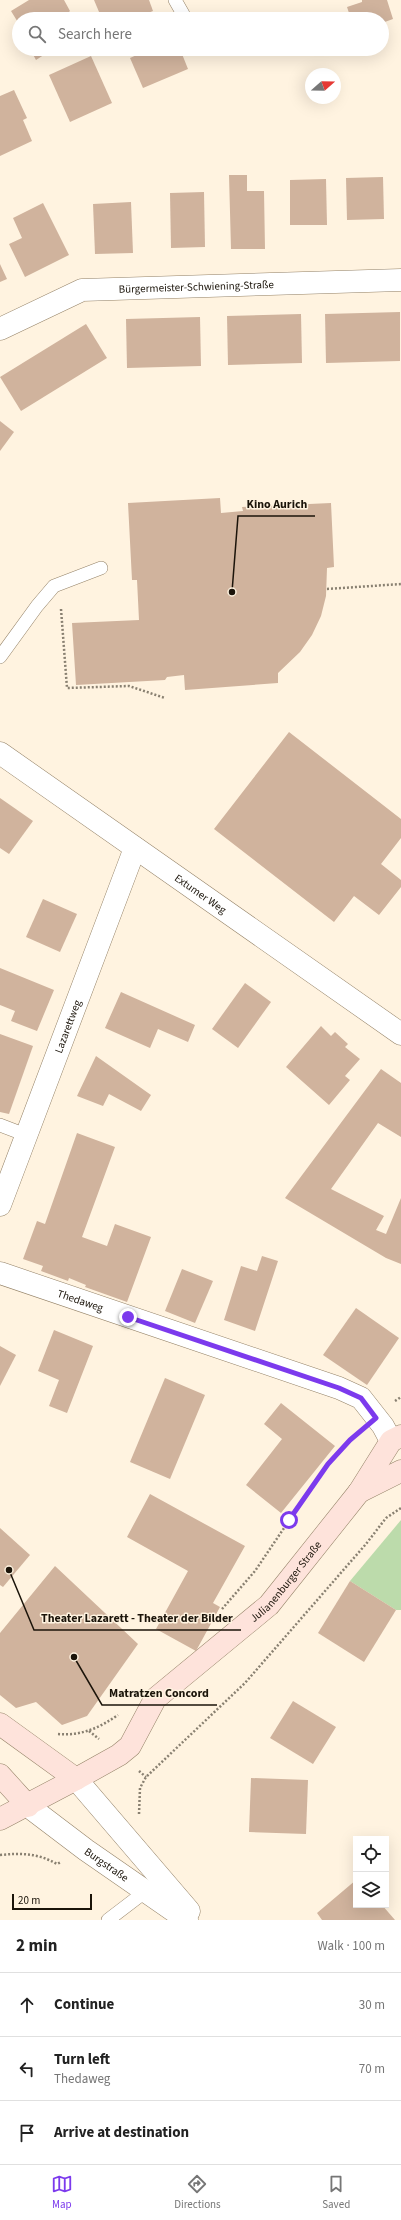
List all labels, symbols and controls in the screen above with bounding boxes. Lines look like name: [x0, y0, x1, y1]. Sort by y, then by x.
search box: [12, 12, 389, 56]
icon: search: [26, 23, 48, 45]
text: Search here: [58, 24, 132, 45]
north arrow: [305, 68, 341, 104]
street label: Bürgermeister-Schwiening-Straße: [118, 276, 274, 296]
callout: Kino Aurich: [238, 492, 315, 516]
text: Kino Aurich: [247, 496, 308, 513]
street label: Extumer Weg: [172, 870, 230, 917]
street label: Lazarettweg: [51, 997, 85, 1055]
street label: Thedaweg: [55, 1286, 106, 1315]
route end: [119, 1308, 137, 1326]
route start: [280, 1511, 298, 1529]
street label: Julianenburger Straße: [247, 1537, 325, 1625]
callout: Theater Lazarett - Theater der Bilder: [34, 1606, 241, 1630]
text: Theater Lazarett - Theater der Bilder: [41, 1610, 233, 1627]
callout: Matratzen Concord: [102, 1681, 217, 1705]
text: Matratzen Concord: [109, 1685, 209, 1702]
map controls: [353, 1836, 389, 1908]
button: locate: [353, 1836, 389, 1872]
street label: Burgstraße: [82, 1844, 132, 1885]
button: layers: [353, 1872, 389, 1908]
scale bar: [12, 1892, 92, 1911]
text: 20 m: [18, 1893, 40, 1908]
text: 2 min: [16, 1934, 57, 1958]
text: Walk · 100 m: [317, 1937, 385, 1955]
icon: ahead: [16, 1994, 38, 2016]
text: Continue: [54, 1994, 114, 2015]
text: 30 m: [359, 1996, 385, 2014]
text: Turn left: [54, 2049, 110, 2070]
icon: left: [16, 2058, 38, 2080]
text: 70 m: [359, 2060, 385, 2078]
text: Thedaweg: [54, 2070, 110, 2088]
icon: arrive: [16, 2122, 38, 2144]
text: Arrive at destination: [54, 2122, 189, 2143]
tab: Map: [51, 2173, 73, 2212]
tab: Directions: [174, 2173, 221, 2212]
tab: Saved: [322, 2173, 350, 2212]

